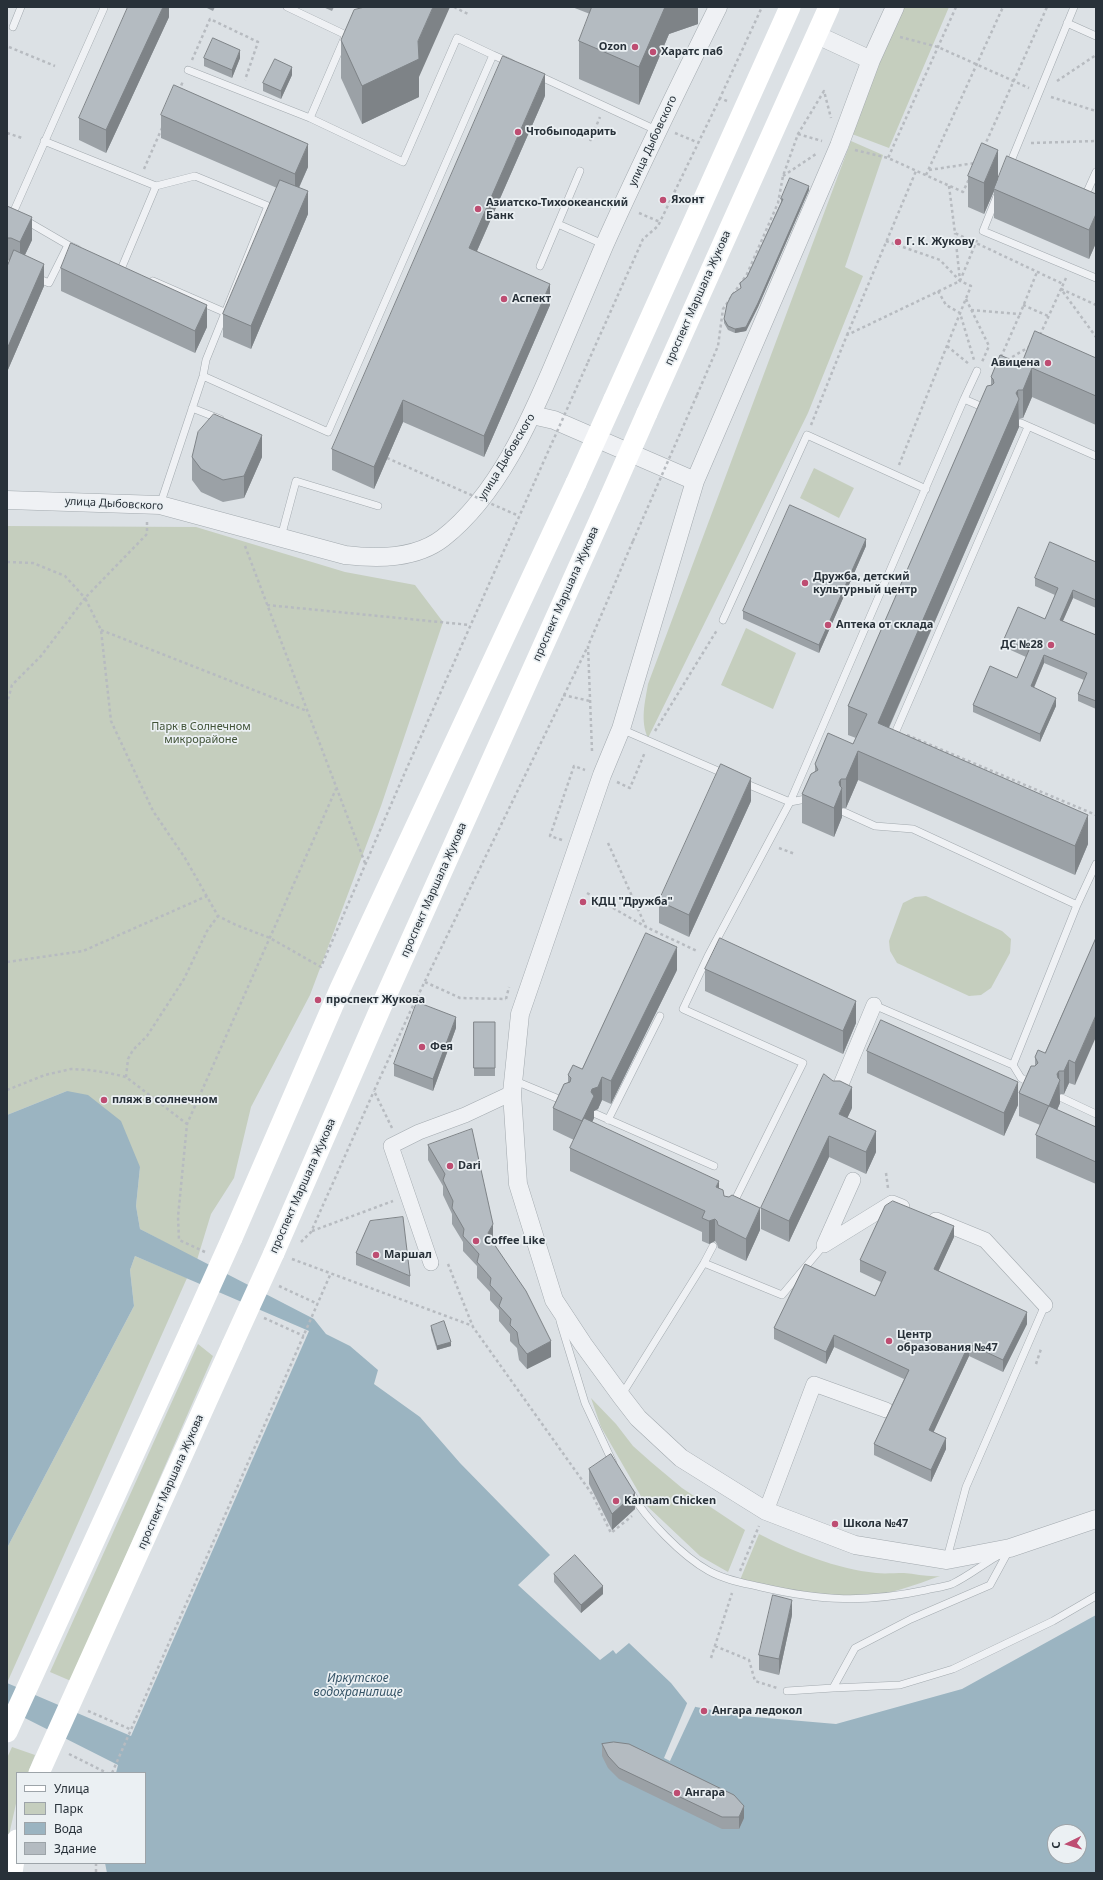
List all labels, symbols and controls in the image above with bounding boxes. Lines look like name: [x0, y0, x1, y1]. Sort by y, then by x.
place label: Ozon: [599, 40, 627, 54]
marker: Ozon: [630, 42, 640, 52]
place label: Харатс паб: [661, 45, 723, 59]
marker: Харатс паб: [648, 47, 658, 57]
street label: улица Дыбовского: [626, 94, 680, 188]
place label: Чтобыподарить: [526, 125, 616, 139]
marker: Чтобыподарить: [513, 127, 523, 137]
place label: Яхонт: [671, 193, 704, 207]
marker: Яхонт: [658, 195, 668, 205]
place label: Азиатско-Тихоокеанский Банк: [486, 196, 628, 222]
marker: Азиатско-Тихоокеанский Банк: [473, 204, 483, 214]
street label: проспект Маршала Жукова: [662, 229, 734, 367]
place label: Г. К. Жукову: [906, 235, 974, 249]
marker: Г. К. Жукову: [893, 237, 903, 247]
place label: Аспект: [512, 292, 551, 306]
marker: Аспект: [499, 294, 509, 304]
place label: Авицена: [991, 356, 1040, 370]
marker: Авицена: [1043, 358, 1053, 368]
street label: улица Дыбовского: [476, 411, 538, 503]
street label: улица Дыбовского: [64, 495, 164, 513]
street label: проспект Маршала Жукова: [530, 525, 602, 663]
place label: Дружба, детский культурный центр: [813, 570, 917, 596]
marker: Дружба, детский культурный центр: [800, 578, 810, 588]
place label: Аптека от склада: [836, 618, 933, 632]
marker: Аптека от склада: [823, 620, 833, 630]
place label: ДС №28: [1001, 638, 1043, 652]
marker: ДС №28: [1046, 640, 1056, 650]
park label: Парк в Солнечном микрорайоне: [151, 720, 251, 746]
street label: проспект Маршала Жукова: [398, 821, 470, 959]
place label: КДЦ "Дружба": [591, 895, 673, 909]
marker: КДЦ "Дружба": [578, 897, 588, 907]
place label: проспект Жукова: [326, 993, 425, 1007]
marker: проспект Жукова: [313, 995, 323, 1005]
place label: Фея: [430, 1040, 453, 1054]
marker: Фея: [417, 1042, 427, 1052]
place label: пляж в солнечном: [112, 1093, 218, 1107]
marker: пляж в солнечном: [99, 1095, 109, 1105]
street label: проспект Маршала Жукова: [267, 1117, 339, 1255]
place label: Dari: [458, 1159, 481, 1173]
marker: Dari: [445, 1161, 455, 1171]
place label: Coffee Like: [484, 1234, 545, 1248]
marker: Coffee Like: [471, 1236, 481, 1246]
place label: Маршал: [384, 1248, 432, 1262]
marker: Маршал: [371, 1250, 381, 1260]
place label: Центр образования №47: [897, 1328, 998, 1354]
marker: Центр образования №47: [884, 1336, 894, 1346]
street label: проспект Маршала Жукова: [135, 1413, 207, 1551]
place label: Kannam Chicken: [624, 1494, 716, 1508]
marker: Kannam Chicken: [611, 1496, 621, 1506]
place label: Школа №47: [843, 1517, 908, 1531]
marker: Школа №47: [830, 1519, 840, 1529]
water label: Иркутское водохранилище: [313, 1672, 403, 1700]
place label: Ангара ледокол: [712, 1704, 802, 1718]
marker: Ангара ледокол: [699, 1706, 709, 1716]
legend: [16, 1772, 146, 1864]
text: Улица: [54, 1780, 89, 1797]
place label: Ангара: [685, 1786, 725, 1800]
marker: Ангара: [672, 1788, 682, 1798]
text: Парк: [54, 1800, 83, 1817]
text: Вода: [54, 1820, 83, 1837]
north arrow: [1047, 1824, 1087, 1864]
text: Здание: [54, 1840, 96, 1857]
text: С: [1048, 1841, 1063, 1849]

